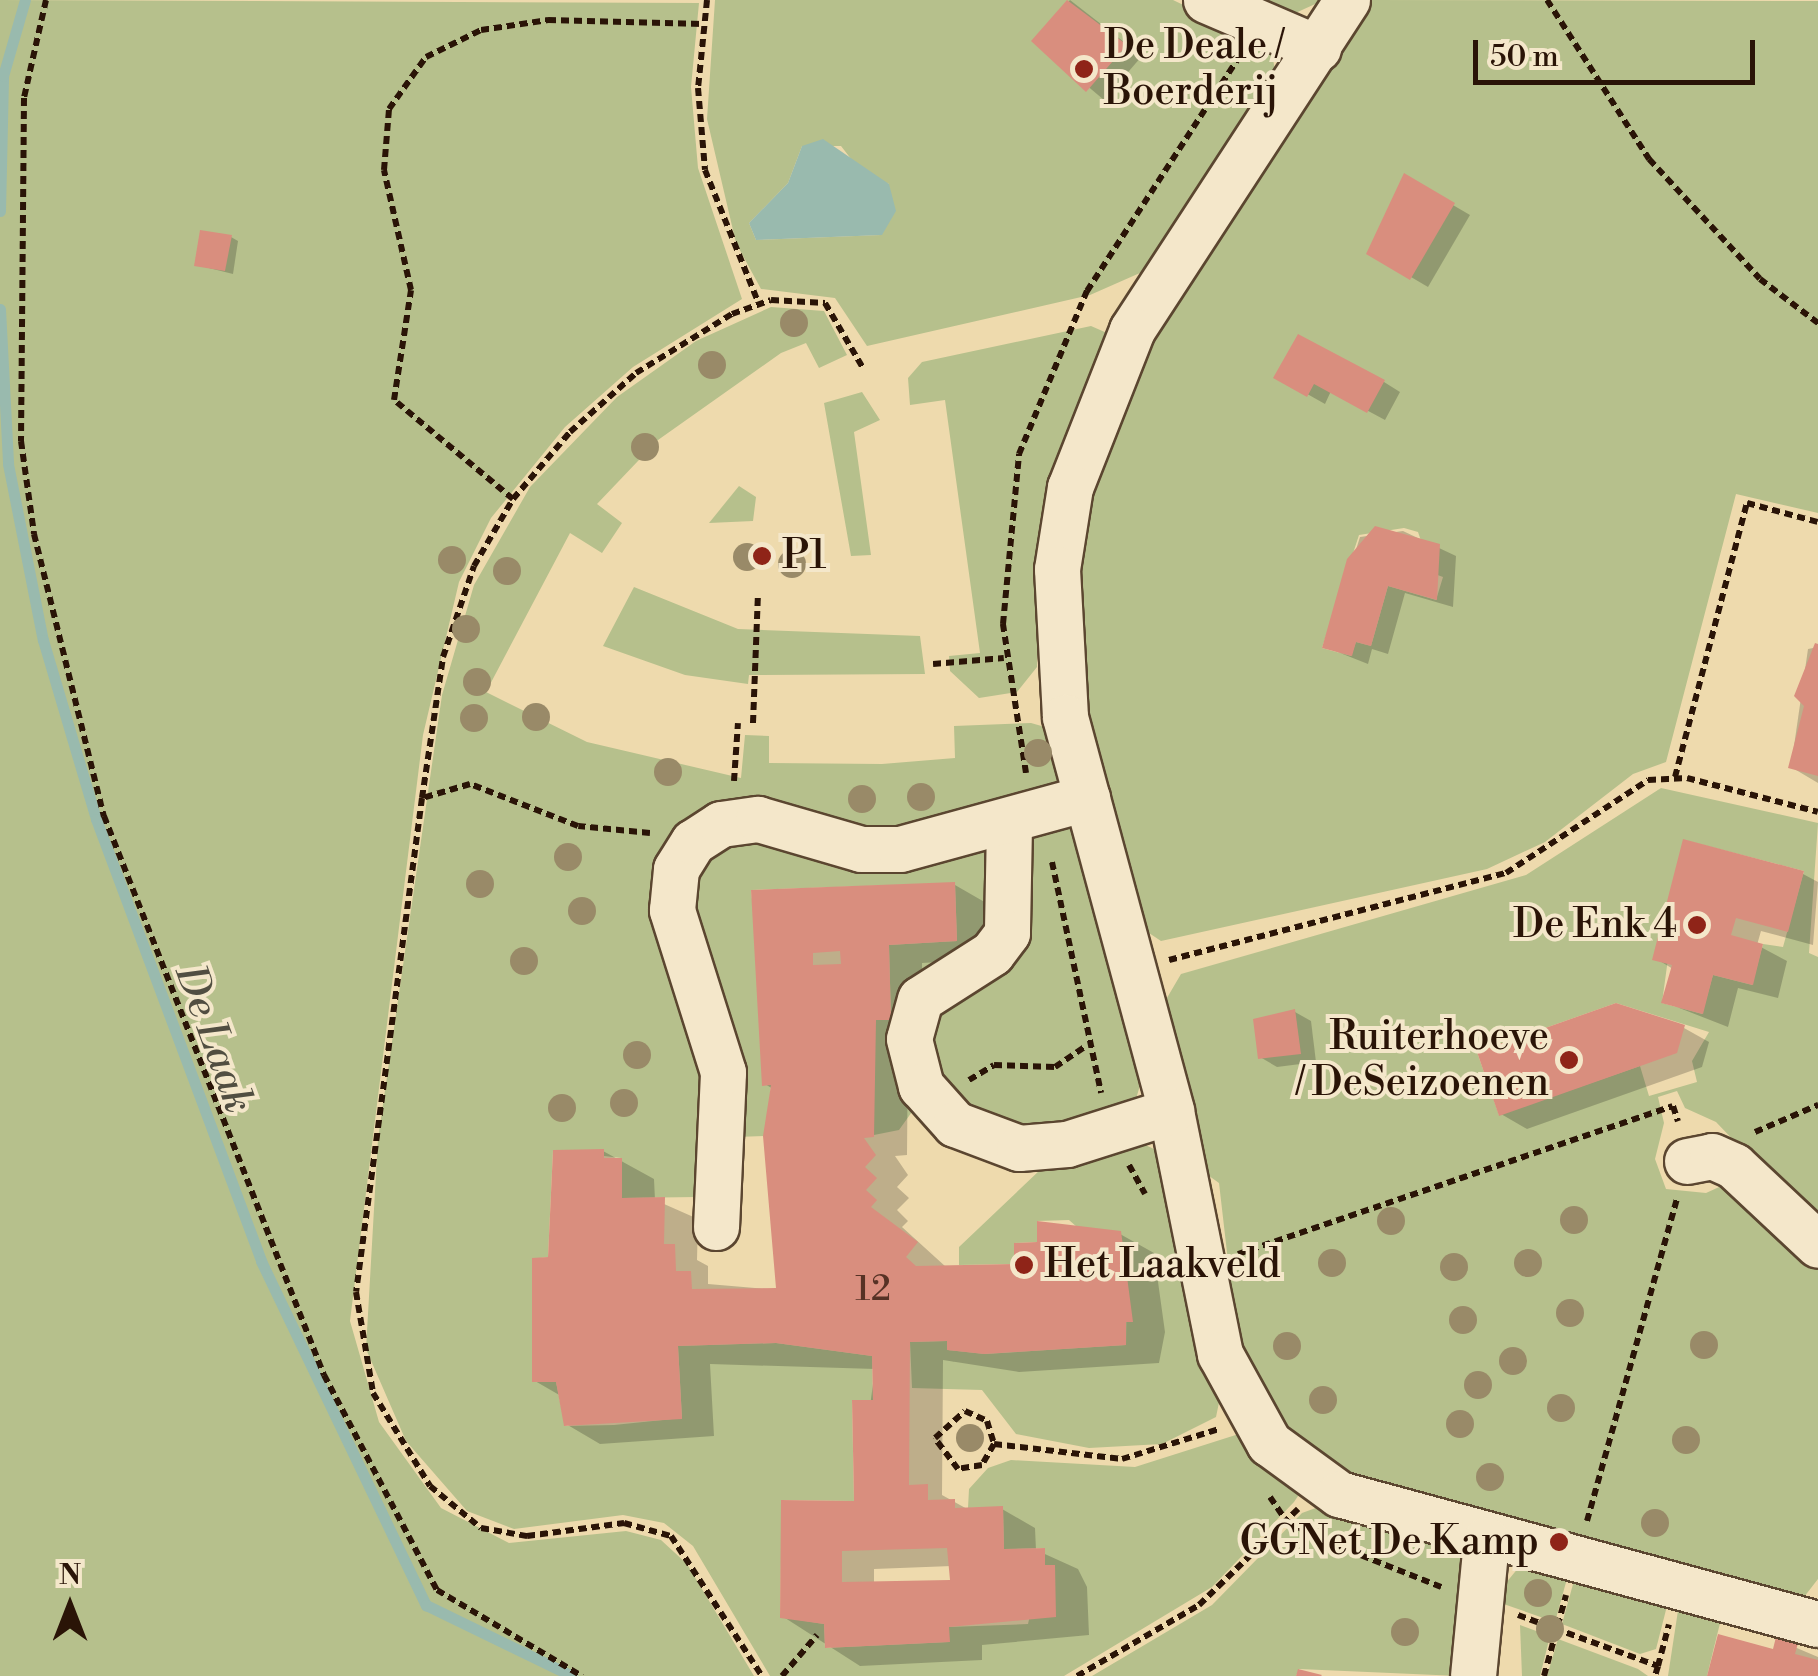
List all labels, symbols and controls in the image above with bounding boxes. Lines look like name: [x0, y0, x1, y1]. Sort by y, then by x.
scale bar: [1478, 20, 1760, 82]
place label: De Deale / Boerderij: [1104, 22, 1283, 116]
text: 50 m: [1490, 38, 1559, 76]
marker: De Deale / Boerderij: [1073, 58, 1095, 80]
place label: P1: [782, 532, 827, 580]
marker: P1: [751, 545, 773, 567]
place label: De Enk 4: [1513, 901, 1677, 949]
marker: De Enk 4: [1686, 914, 1708, 936]
water label: De Laak: [163, 958, 263, 1120]
place label: Ruiterhoeve / DeSeizoenen: [1296, 1013, 1549, 1107]
marker: Ruiterhoeve / DeSeizoenen: [1558, 1049, 1580, 1071]
place label: Het Laakveld: [1044, 1241, 1281, 1289]
marker: Het Laakveld: [1013, 1254, 1035, 1276]
house number: 12: [855, 1269, 891, 1311]
place label: GGNet De Kamp: [1240, 1518, 1539, 1566]
marker: GGNet De Kamp: [1548, 1531, 1570, 1553]
north arrow: [20, 1556, 120, 1656]
text: N: [59, 1558, 81, 1593]

